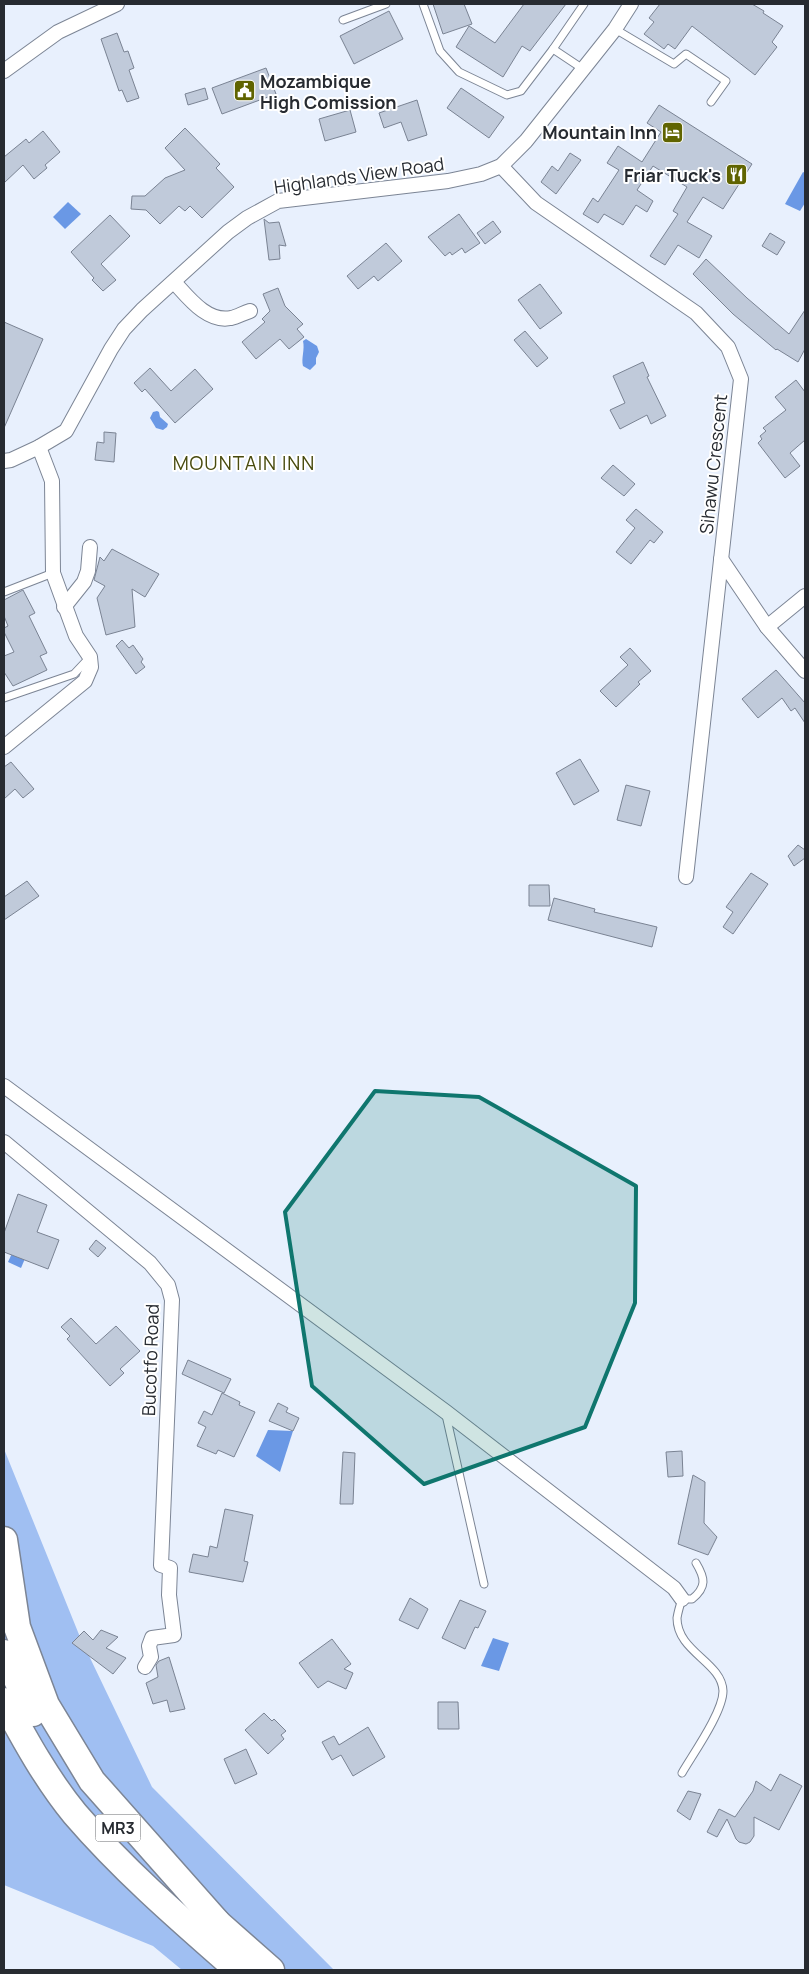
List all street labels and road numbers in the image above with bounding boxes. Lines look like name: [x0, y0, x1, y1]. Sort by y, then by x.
street label: Highlands View Road: [272, 151, 446, 199]
street label: Sihawu Crescent: [694, 393, 732, 535]
street label: Bucotfo Road: [136, 1304, 164, 1416]
road number: MR3: [96, 1815, 140, 1842]

